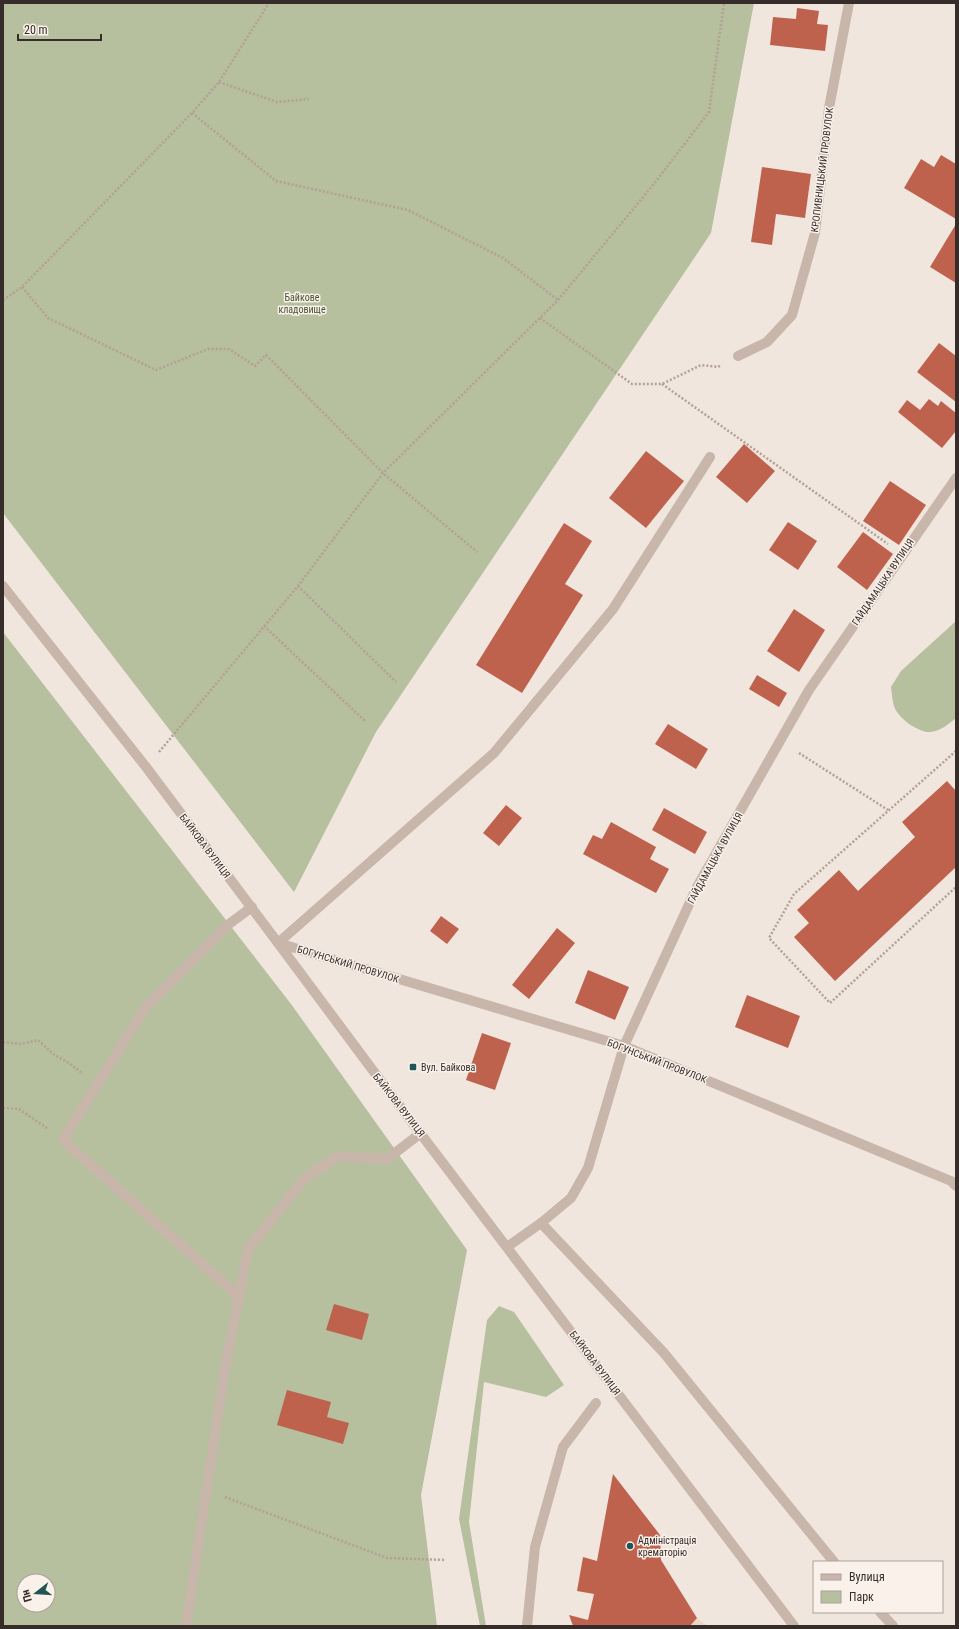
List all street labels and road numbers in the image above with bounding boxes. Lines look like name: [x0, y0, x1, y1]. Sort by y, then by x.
street label: КРОПИВНИЦЬКИЙ ПРОВУЛОК: [808, 106, 835, 233]
street label: ГАЙДАМАЦЬКА ВУЛИЦЯ: [849, 536, 916, 627]
street label: ГАЙДАМАЦЬКА ВУЛИЦЯ: [685, 810, 745, 905]
street label: БАЙКОВА ВУЛИЦЯ: [177, 811, 233, 880]
street label: БОГУНСЬКИЙ ПРОВУЛОК: [296, 942, 401, 985]
street label: БОГУНСЬКИЙ ПРОВУЛОК: [606, 1036, 709, 1085]
street label: БАЙКОВА ВУЛИЦЯ: [371, 1070, 428, 1139]
street label: БАЙКОВА ВУЛИЦЯ: [567, 1328, 623, 1397]

